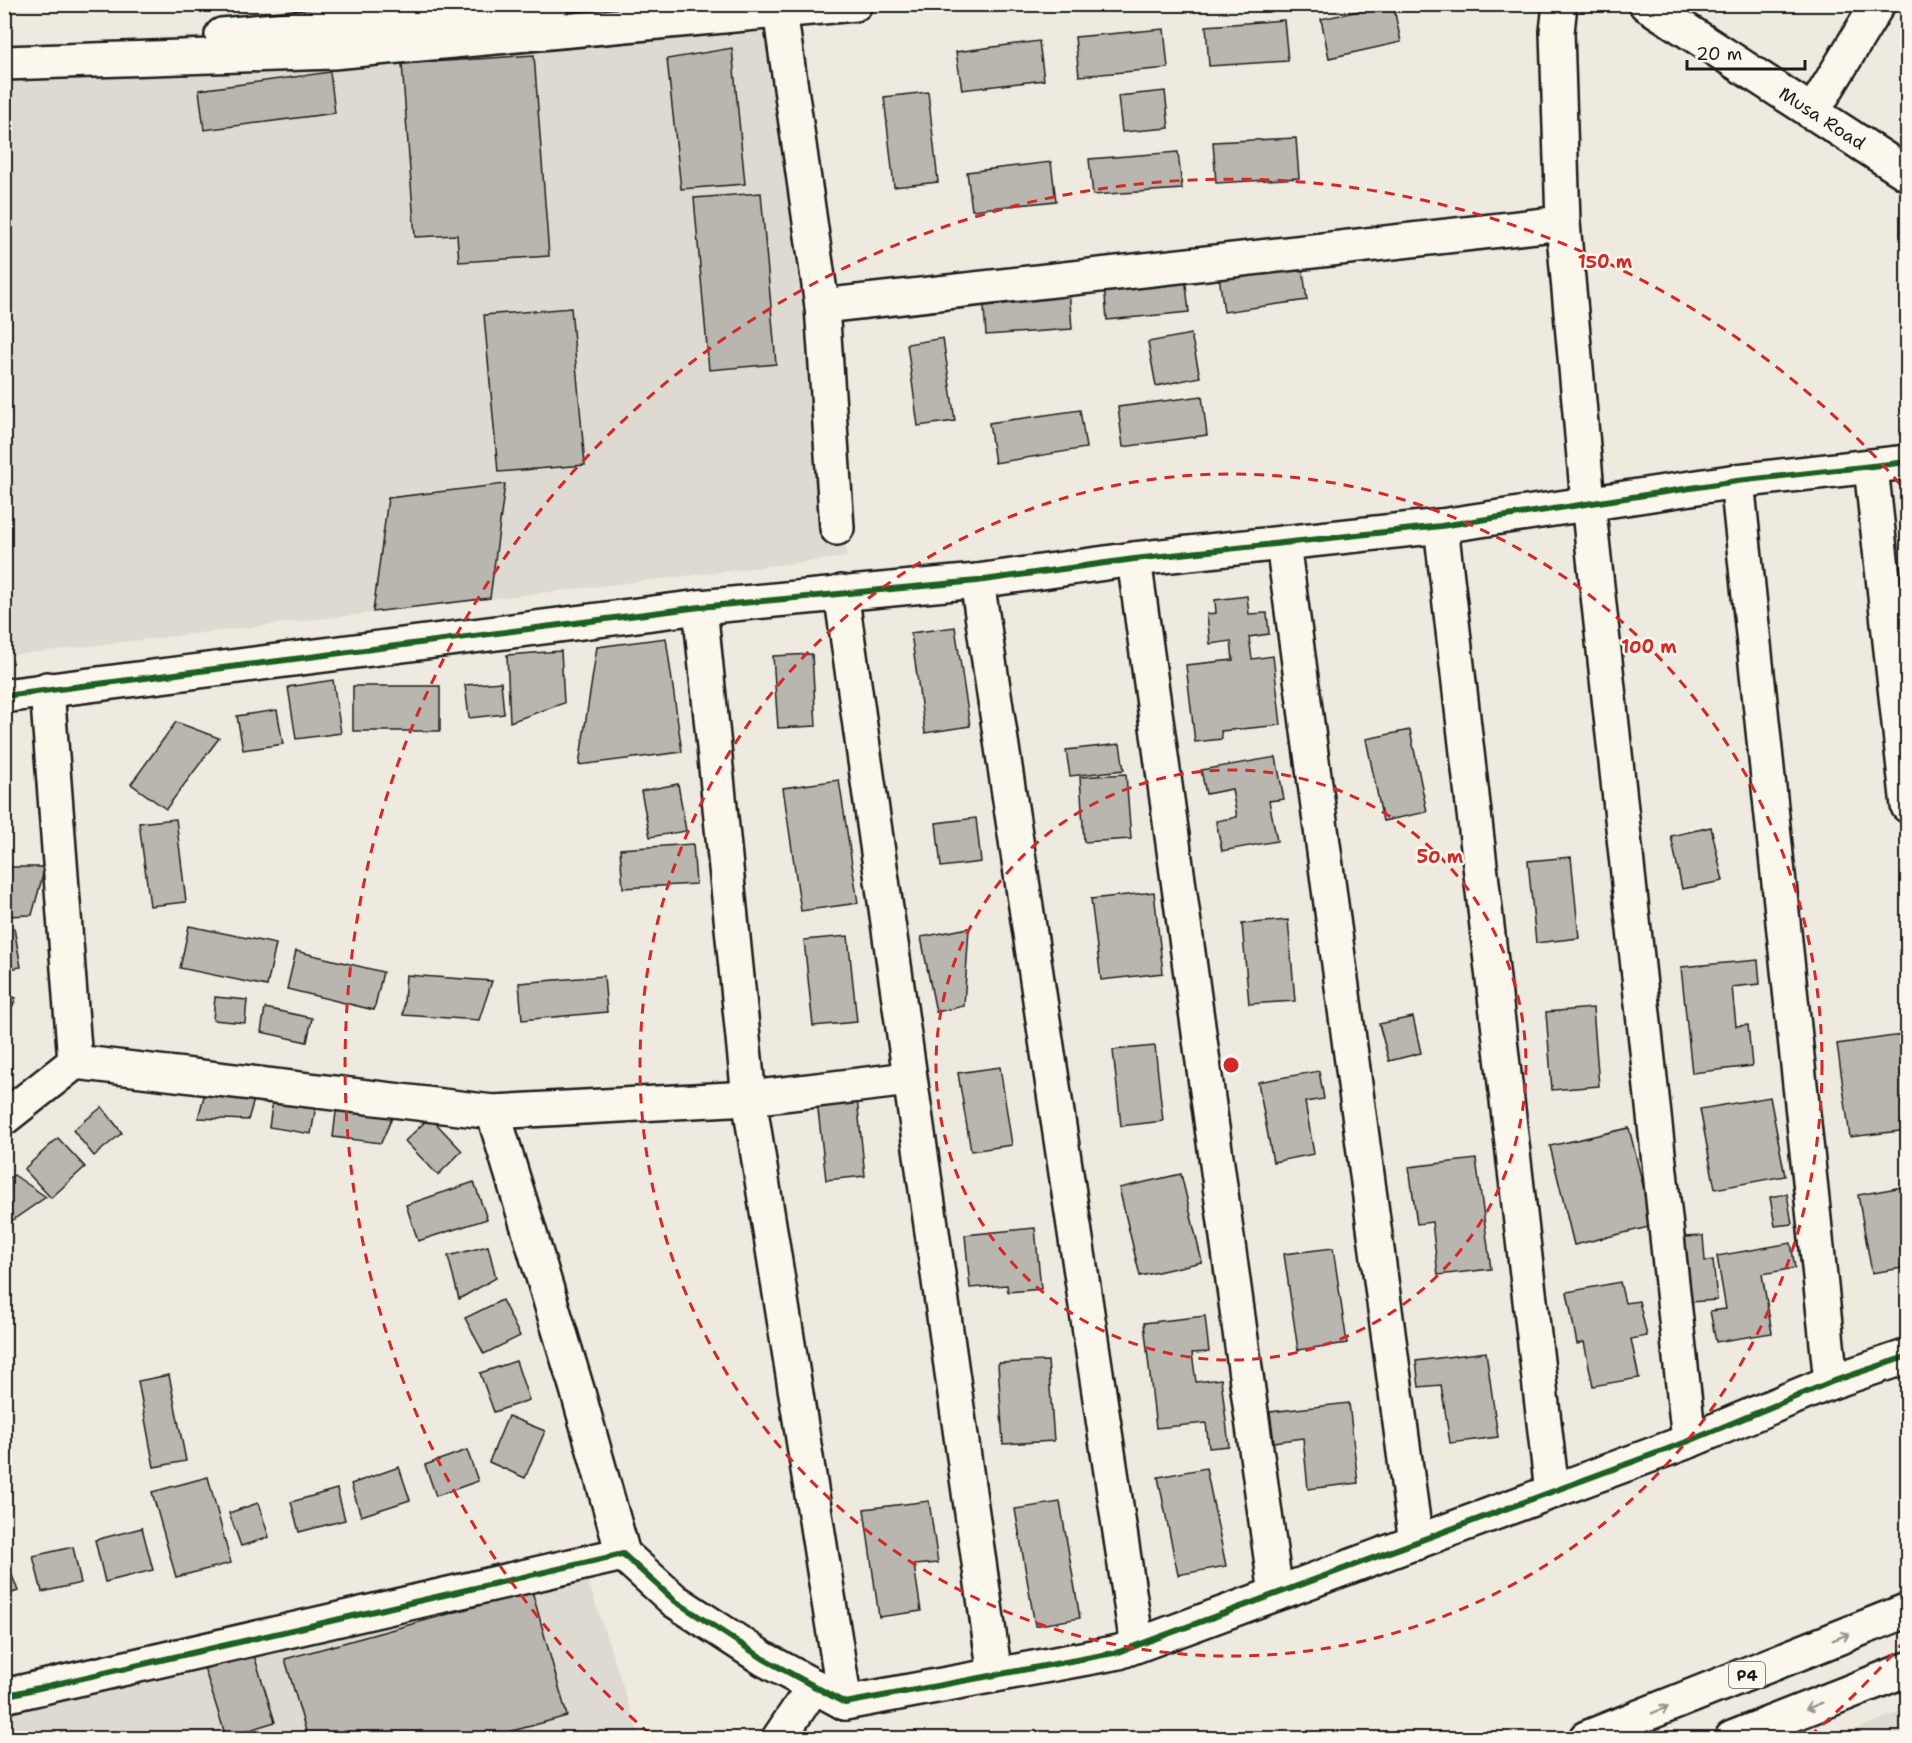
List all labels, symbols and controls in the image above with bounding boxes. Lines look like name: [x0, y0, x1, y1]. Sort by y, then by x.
scale bar: [1687, 33, 1806, 71]
text: 20 m: [1696, 42, 1742, 66]
street label: Musa Road: [1774, 81, 1870, 155]
text: 150 m: [1578, 250, 1633, 274]
text: 100 m: [1621, 635, 1677, 659]
text: 50 m: [1417, 845, 1464, 869]
centre of rings: [1221, 1055, 1241, 1075]
one-way arrow: [1831, 1631, 1850, 1642]
road number: P4: [1729, 1662, 1765, 1688]
one-way arrow: [1805, 1701, 1824, 1712]
one-way arrow: [1650, 1704, 1669, 1715]

